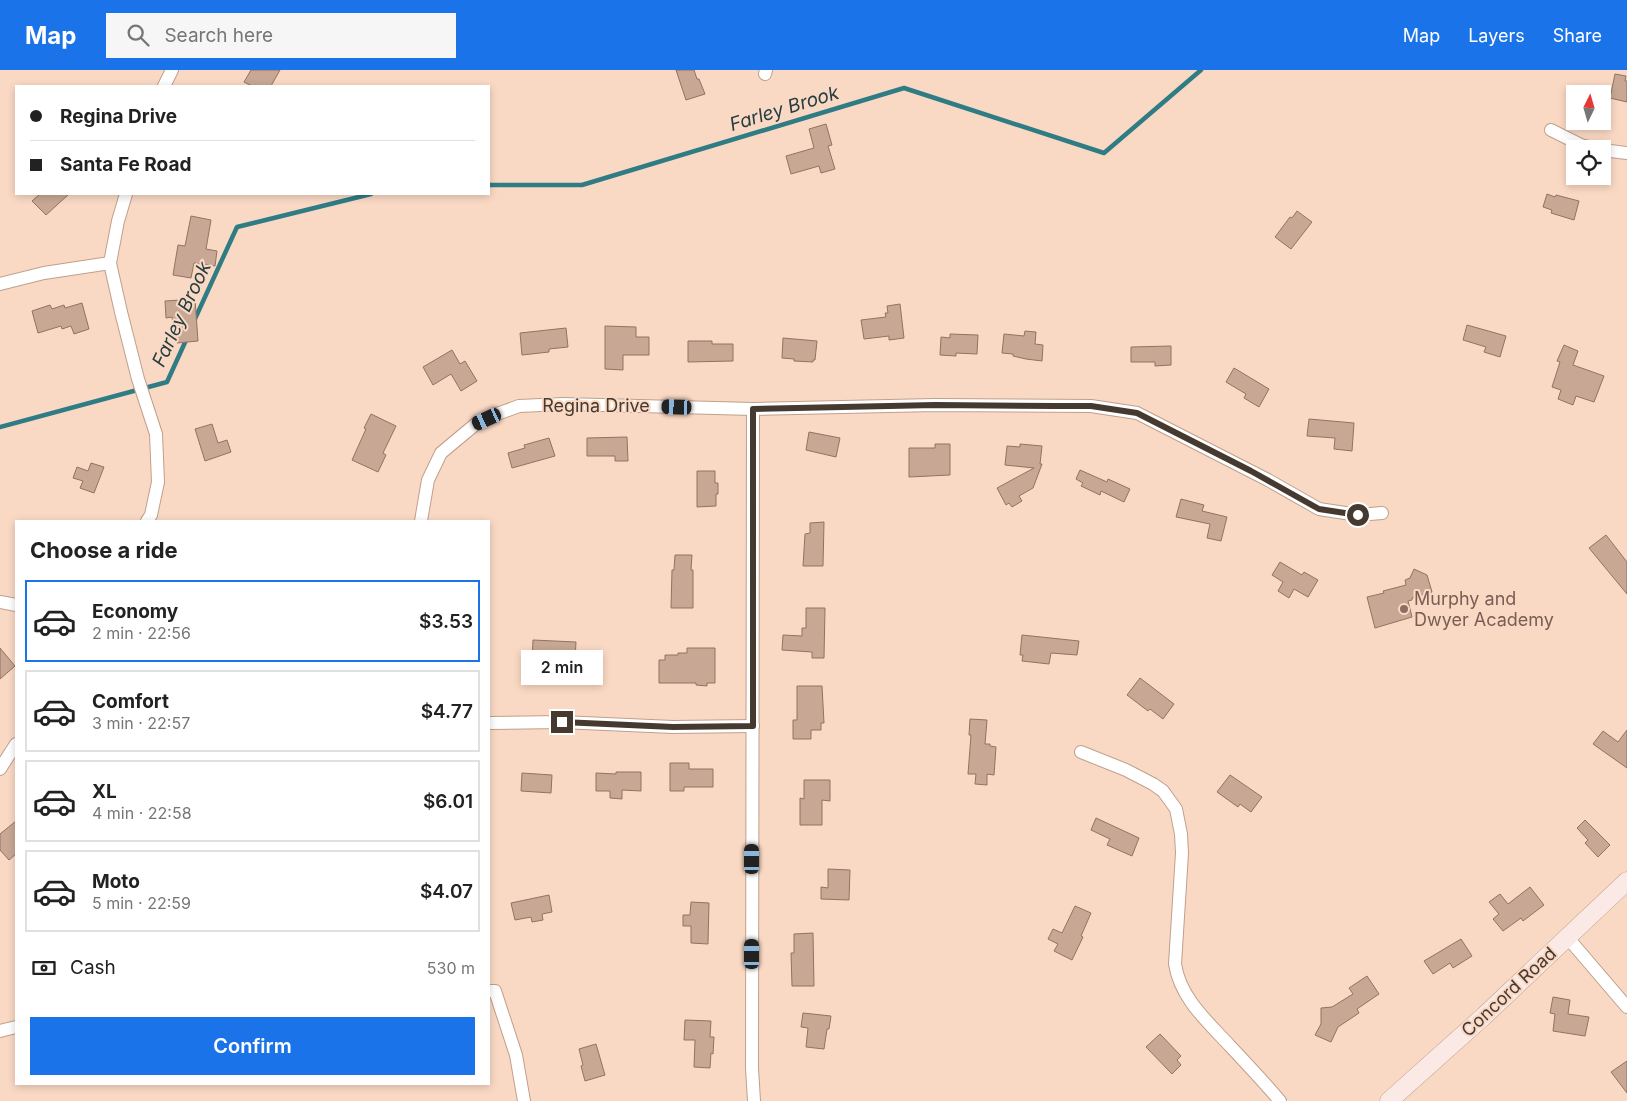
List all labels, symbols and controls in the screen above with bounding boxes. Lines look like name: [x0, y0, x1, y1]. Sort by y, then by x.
search box: [106, 13, 456, 58]
text: Map: [25, 21, 76, 50]
icon: search: [124, 21, 152, 49]
text: Search here: [164, 24, 273, 47]
text: Map: [1403, 25, 1440, 46]
text: Layers: [1468, 25, 1525, 46]
text: Share: [1553, 25, 1602, 46]
water label: Farley Brook: [727, 81, 842, 136]
north arrow: [1566, 85, 1611, 130]
map controls: [1566, 85, 1611, 185]
text: Regina Drive: [60, 105, 177, 128]
button: locate: [1566, 140, 1611, 185]
text: Santa Fe Road: [60, 153, 191, 176]
water label: Farley Brook: [147, 258, 216, 370]
street label: Regina Drive: [542, 395, 650, 416]
car: [661, 399, 692, 415]
car: [470, 406, 503, 432]
route start: [1347, 504, 1369, 526]
text: Choose a ride: [30, 537, 178, 563]
place label: Murphy and Dwyer Academy: [1414, 588, 1554, 630]
icon: car: [32, 599, 77, 644]
text: Economy: [92, 600, 178, 623]
marker: Murphy and Dwyer Academy: [1398, 603, 1410, 615]
text: $3.53: [419, 610, 473, 633]
text: 2 min · 22:56: [92, 623, 191, 643]
callout: 2 min: [521, 650, 603, 684]
text: 2 min: [541, 657, 583, 677]
icon: car: [32, 689, 77, 734]
text: Comfort: [92, 690, 169, 713]
text: $4.77: [421, 700, 473, 723]
route end: [551, 711, 573, 733]
text: 3 min · 22:57: [92, 713, 190, 733]
icon: car: [32, 779, 77, 824]
text: XL: [92, 780, 117, 803]
text: $6.01: [423, 790, 473, 813]
text: 4 min · 22:58: [92, 803, 192, 823]
car: [744, 844, 759, 874]
icon: car: [32, 869, 77, 914]
text: Moto: [92, 870, 140, 893]
text: $4.07: [420, 880, 473, 903]
text: 5 min · 22:59: [92, 893, 191, 913]
car: [744, 939, 759, 969]
street label: Concord Road: [1457, 942, 1560, 1041]
icon: cash: [30, 954, 58, 982]
text: Cash: [70, 956, 116, 979]
text: 530 m: [427, 958, 475, 978]
button: Confirm: [30, 1017, 475, 1075]

